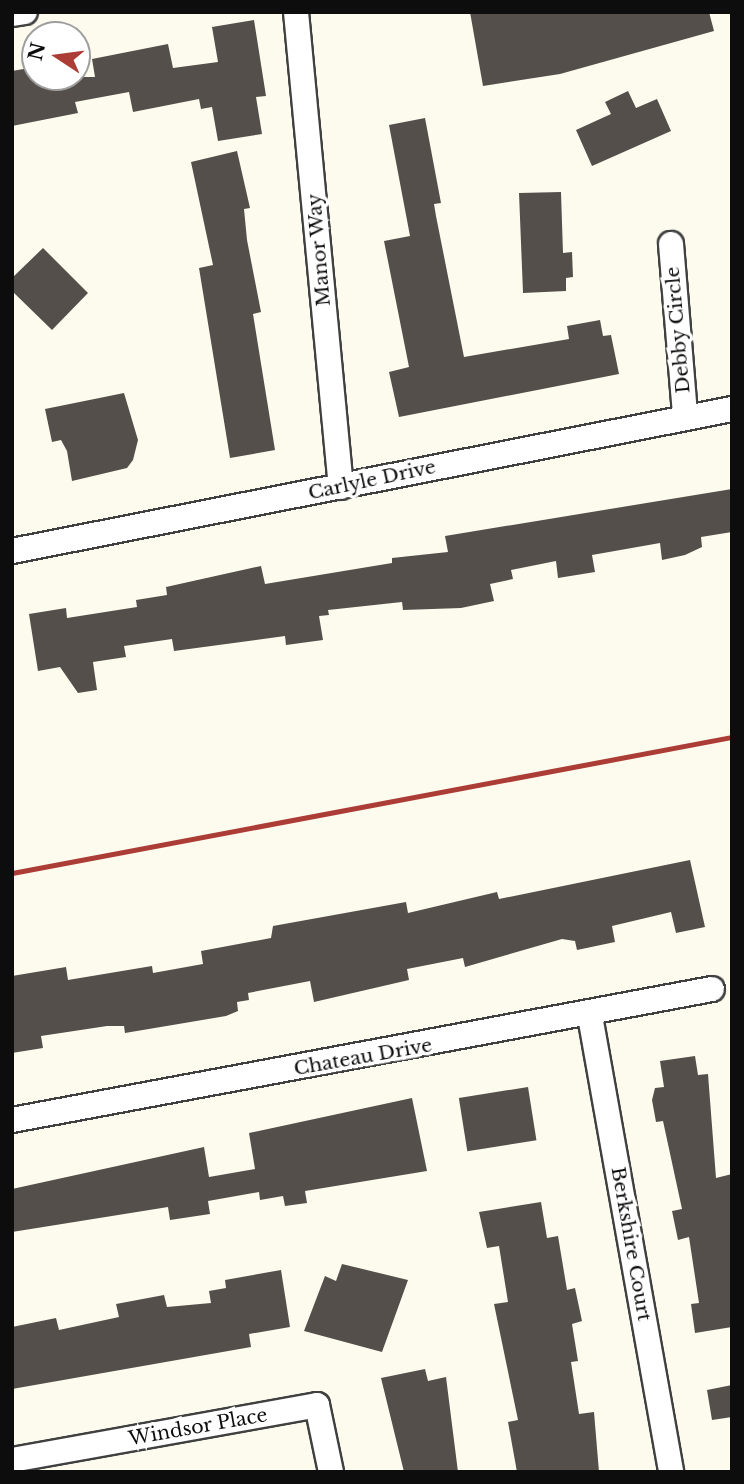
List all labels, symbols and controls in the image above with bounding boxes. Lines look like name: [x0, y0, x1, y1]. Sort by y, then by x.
north arrow: [21, 21, 91, 91]
text: N: [24, 40, 50, 63]
street label: Manor Way: [303, 192, 335, 308]
street label: Debby Circle: [661, 265, 695, 395]
street label: Carlyle Drive: [306, 455, 438, 505]
street label: Chateau Drive: [292, 1034, 434, 1080]
street label: Berkshire Court: [606, 1165, 656, 1323]
street label: Windsor Place: [127, 1404, 269, 1450]

